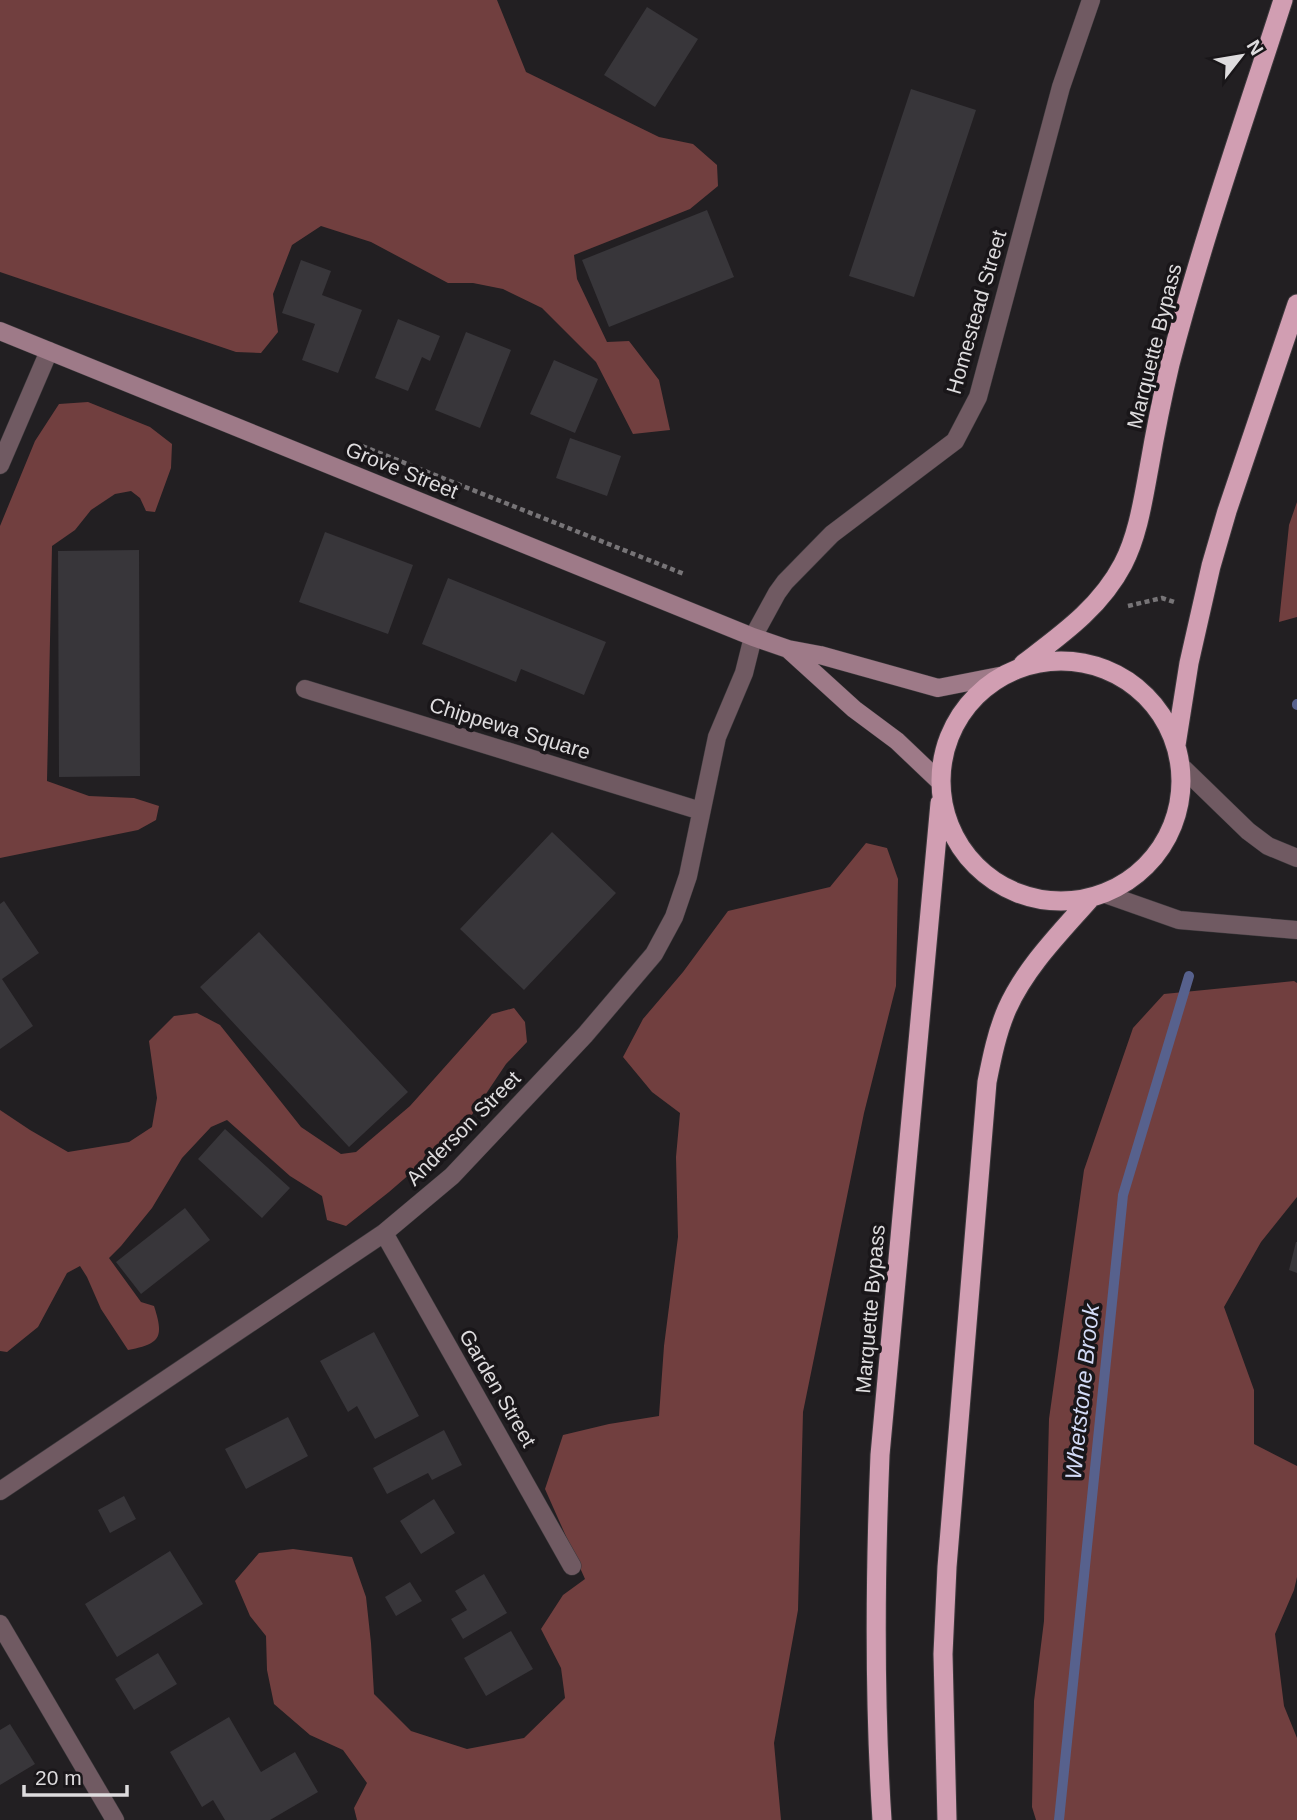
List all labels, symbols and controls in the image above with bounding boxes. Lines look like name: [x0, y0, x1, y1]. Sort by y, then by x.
north arrow: [1206, 21, 1276, 91]
text: N: [1243, 36, 1268, 59]
street label: Homestead Street: [942, 227, 1010, 397]
street label: Marquette Bypass: [1122, 261, 1186, 431]
street label: Grove Street: [342, 437, 462, 503]
street label: Chippewa Square: [427, 693, 593, 763]
street label: Anderson Street: [401, 1066, 525, 1190]
street label: Marquette Bypass: [851, 1224, 889, 1394]
water label: Whetstone Brook: [1060, 1301, 1104, 1481]
street label: Garden Street: [455, 1325, 541, 1451]
scale bar: [24, 1754, 128, 1798]
text: 20 m: [35, 1766, 82, 1789]

